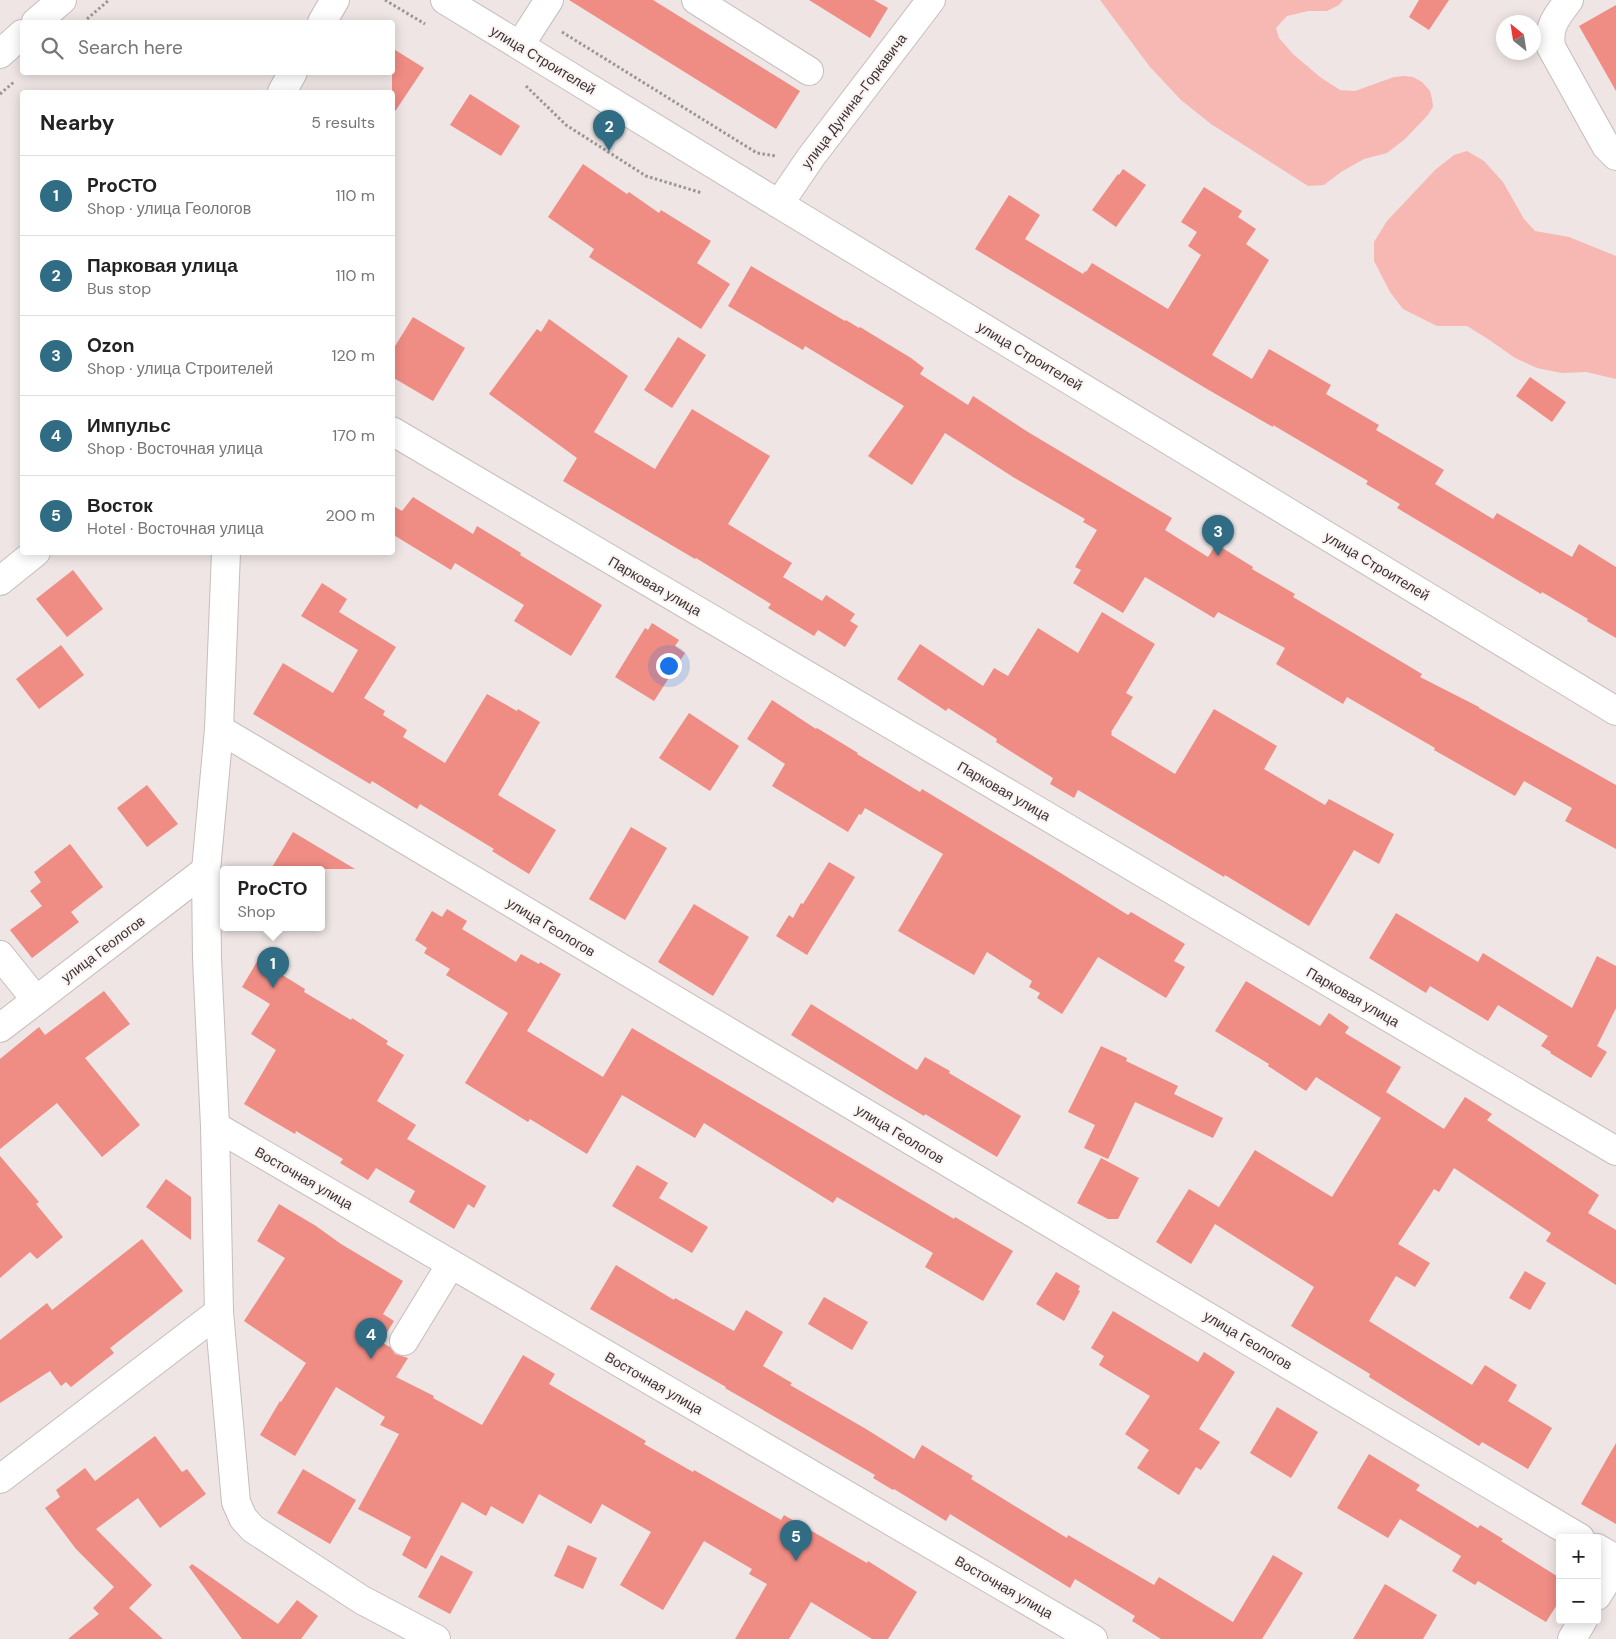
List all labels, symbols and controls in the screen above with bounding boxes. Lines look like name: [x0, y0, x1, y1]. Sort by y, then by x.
north arrow: [1496, 15, 1541, 60]
search box: [20, 20, 395, 75]
street label: улица Строителей: [487, 22, 599, 98]
street label: улица Дунина-Горкавича: [797, 30, 911, 172]
icon: search: [38, 34, 66, 62]
text: Search here: [78, 35, 183, 60]
text: Nearby: [40, 109, 114, 137]
pin: 2: [593, 110, 625, 151]
text: 5 results: [311, 112, 375, 133]
text: ProСТО: [87, 173, 157, 198]
text: 1: [53, 185, 59, 206]
text: 110 m: [336, 185, 375, 206]
text: Shop · улица Геологов: [87, 198, 251, 219]
text: Парковая улица: [87, 253, 238, 278]
text: 2: [51, 265, 61, 286]
text: 110 m: [336, 265, 375, 286]
text: Bus stop: [87, 278, 151, 299]
street label: улица Строителей: [974, 318, 1086, 394]
text: Ozon: [87, 333, 135, 358]
text: 3: [51, 345, 61, 366]
text: 120 m: [331, 345, 375, 366]
text: Shop · улица Строителей: [87, 358, 273, 379]
text: Импульс: [87, 413, 171, 438]
text: 4: [51, 425, 61, 446]
text: 170 m: [332, 425, 375, 446]
text: Shop · Восточная улица: [87, 438, 263, 459]
text: Восток: [87, 493, 153, 518]
text: 5: [51, 505, 61, 526]
text: 200 m: [326, 505, 375, 526]
pin: 3: [1202, 515, 1234, 556]
text: Hotel · Восточная улица: [87, 518, 264, 539]
street label: улица Строителей: [1321, 528, 1433, 604]
street label: Парковая улица: [605, 552, 705, 620]
your location: [656, 653, 682, 679]
street label: Парковая улица: [954, 757, 1054, 825]
popup: [220, 866, 325, 931]
text: ProСТО: [237, 876, 308, 901]
street label: улица Геологов: [503, 893, 599, 961]
text: Shop: [237, 901, 275, 922]
street label: улица Геологов: [58, 912, 148, 986]
pin: 1: [257, 947, 289, 988]
street label: Парковая улица: [1303, 963, 1403, 1031]
street label: улица Геологов: [852, 1100, 948, 1168]
street label: Восточная улица: [252, 1143, 357, 1214]
street label: улица Геологов: [1200, 1306, 1296, 1374]
pin: 4: [355, 1318, 387, 1359]
street label: Восточная улица: [602, 1348, 707, 1419]
pin: 5: [780, 1520, 812, 1561]
map controls: [1556, 1534, 1601, 1624]
button: +: [1556, 1534, 1601, 1579]
street label: Восточная улица: [952, 1552, 1057, 1623]
button: −: [1556, 1579, 1601, 1624]

